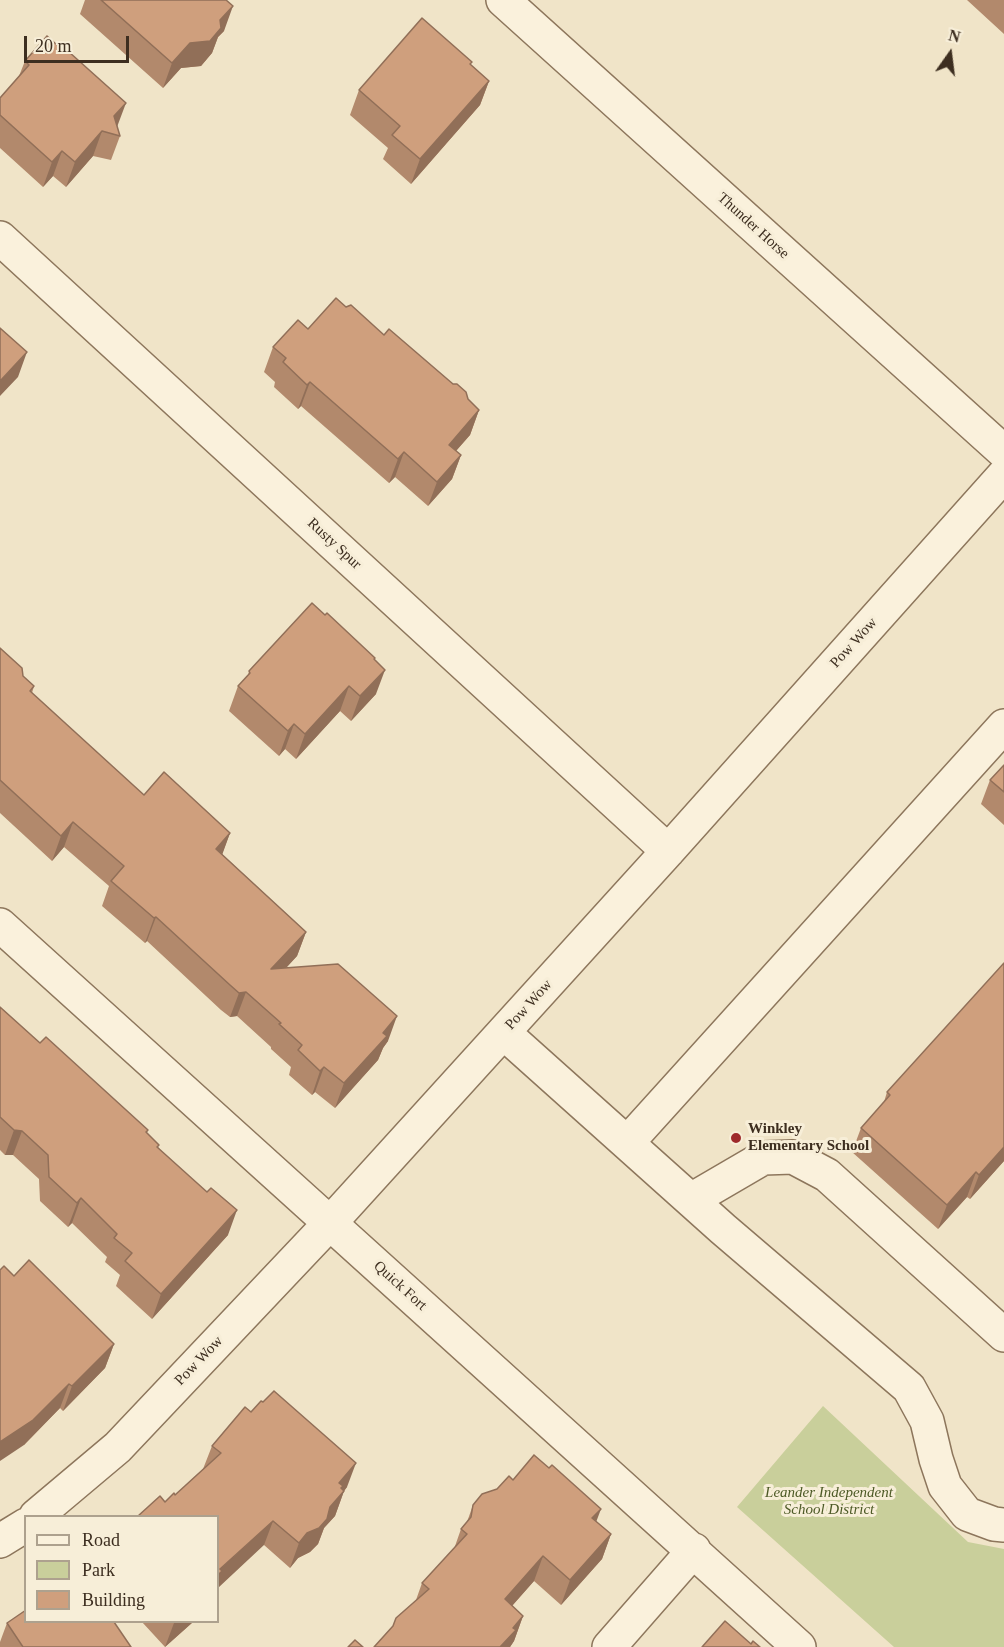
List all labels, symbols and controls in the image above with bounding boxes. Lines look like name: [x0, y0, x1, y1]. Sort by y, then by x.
scale bar: [27, 24, 132, 62]
north arrow: [920, 24, 980, 84]
text: N: [947, 26, 962, 46]
text: 20 m: [35, 36, 72, 56]
street label: Thunder Horse: [713, 189, 793, 263]
street label: Rusty Spur: [303, 515, 365, 573]
street label: Pow Wow: [827, 614, 881, 672]
street label: Pow Wow: [502, 976, 556, 1034]
place label: Winkley Elementary School: [748, 1120, 869, 1155]
marker: Winkley Elementary School: [729, 1131, 743, 1145]
street label: Quick Fort: [370, 1257, 430, 1315]
street label: Pow Wow: [171, 1333, 227, 1389]
park label: Leander Independent School District: [765, 1484, 893, 1519]
legend: [24, 1515, 219, 1623]
text: Road: [82, 1530, 120, 1550]
text: Park: [82, 1560, 115, 1580]
text: Building: [82, 1590, 145, 1610]

